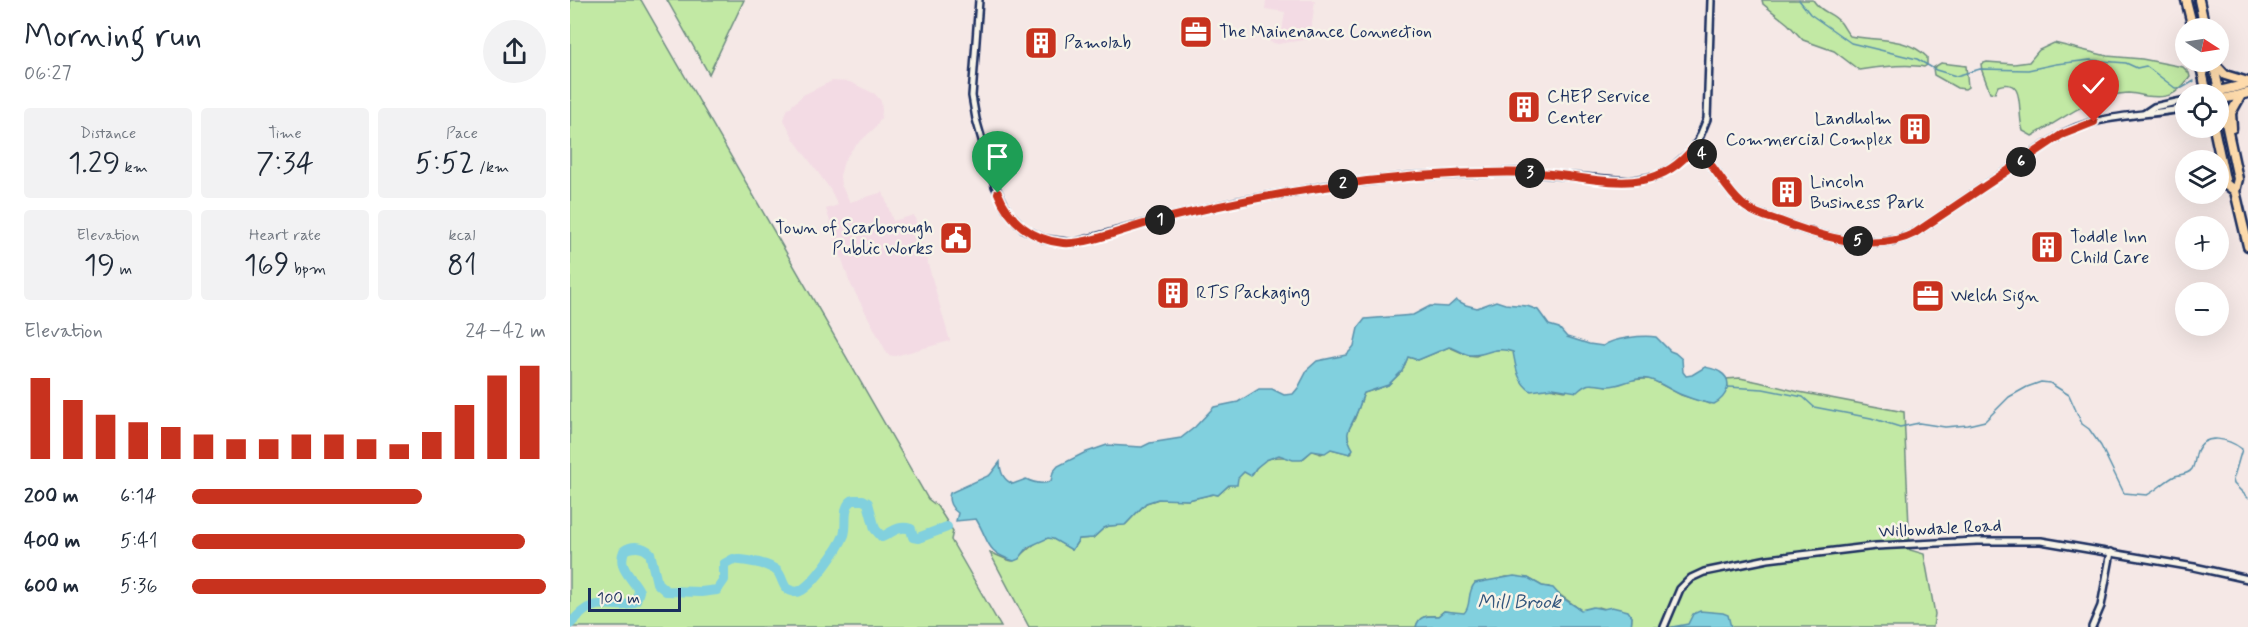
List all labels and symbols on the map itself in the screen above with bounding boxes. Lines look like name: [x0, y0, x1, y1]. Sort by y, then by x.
office icon: The Mainenance Connection: [1178, 14, 1214, 50]
north arrow: [2175, 18, 2229, 72]
place label: The Mainenance Connection: [1219, 20, 1432, 44]
building icon: Pamolab: [1023, 25, 1059, 61]
place label: Pamolab: [1064, 31, 1131, 55]
pin: [2068, 60, 2119, 122]
place label: CHEP Service Center: [1547, 85, 1650, 130]
building icon: CHEP Service Center: [1506, 89, 1542, 125]
place label: Landholm Commercial Complex: [1725, 107, 1892, 152]
building icon: Landholm Commercial Complex: [1897, 111, 1933, 147]
pin: [972, 131, 1023, 193]
pin: 4: [1687, 139, 1717, 169]
pin: 6: [2006, 147, 2036, 177]
pin: 3: [1515, 158, 1545, 188]
pin: 2: [1328, 169, 1358, 199]
place label: Lincoln Business Park: [1810, 170, 1924, 215]
building icon: Lincoln Business Park: [1769, 174, 1805, 210]
pin: 1: [1145, 205, 1175, 235]
place label: Town of Scarborough Public Works: [775, 216, 933, 261]
public building icon: Town of Scarborough Public Works: [938, 220, 974, 256]
place label: Toddle Inn Child Care: [2070, 225, 2149, 270]
pin: 5: [1843, 226, 1873, 256]
building icon: Toddle Inn Child Care: [2029, 229, 2065, 265]
building icon: RTS Packaging: [1155, 275, 1191, 311]
office icon: Welch Sign: [1910, 278, 1946, 314]
place label: RTS Packaging: [1196, 281, 1310, 306]
place label: Welch Sign: [1951, 284, 2039, 310]
street label: Willowdale Road: [1878, 514, 2002, 544]
scale bar: [588, 585, 681, 612]
water label: Mill Brook: [1477, 589, 1563, 616]

